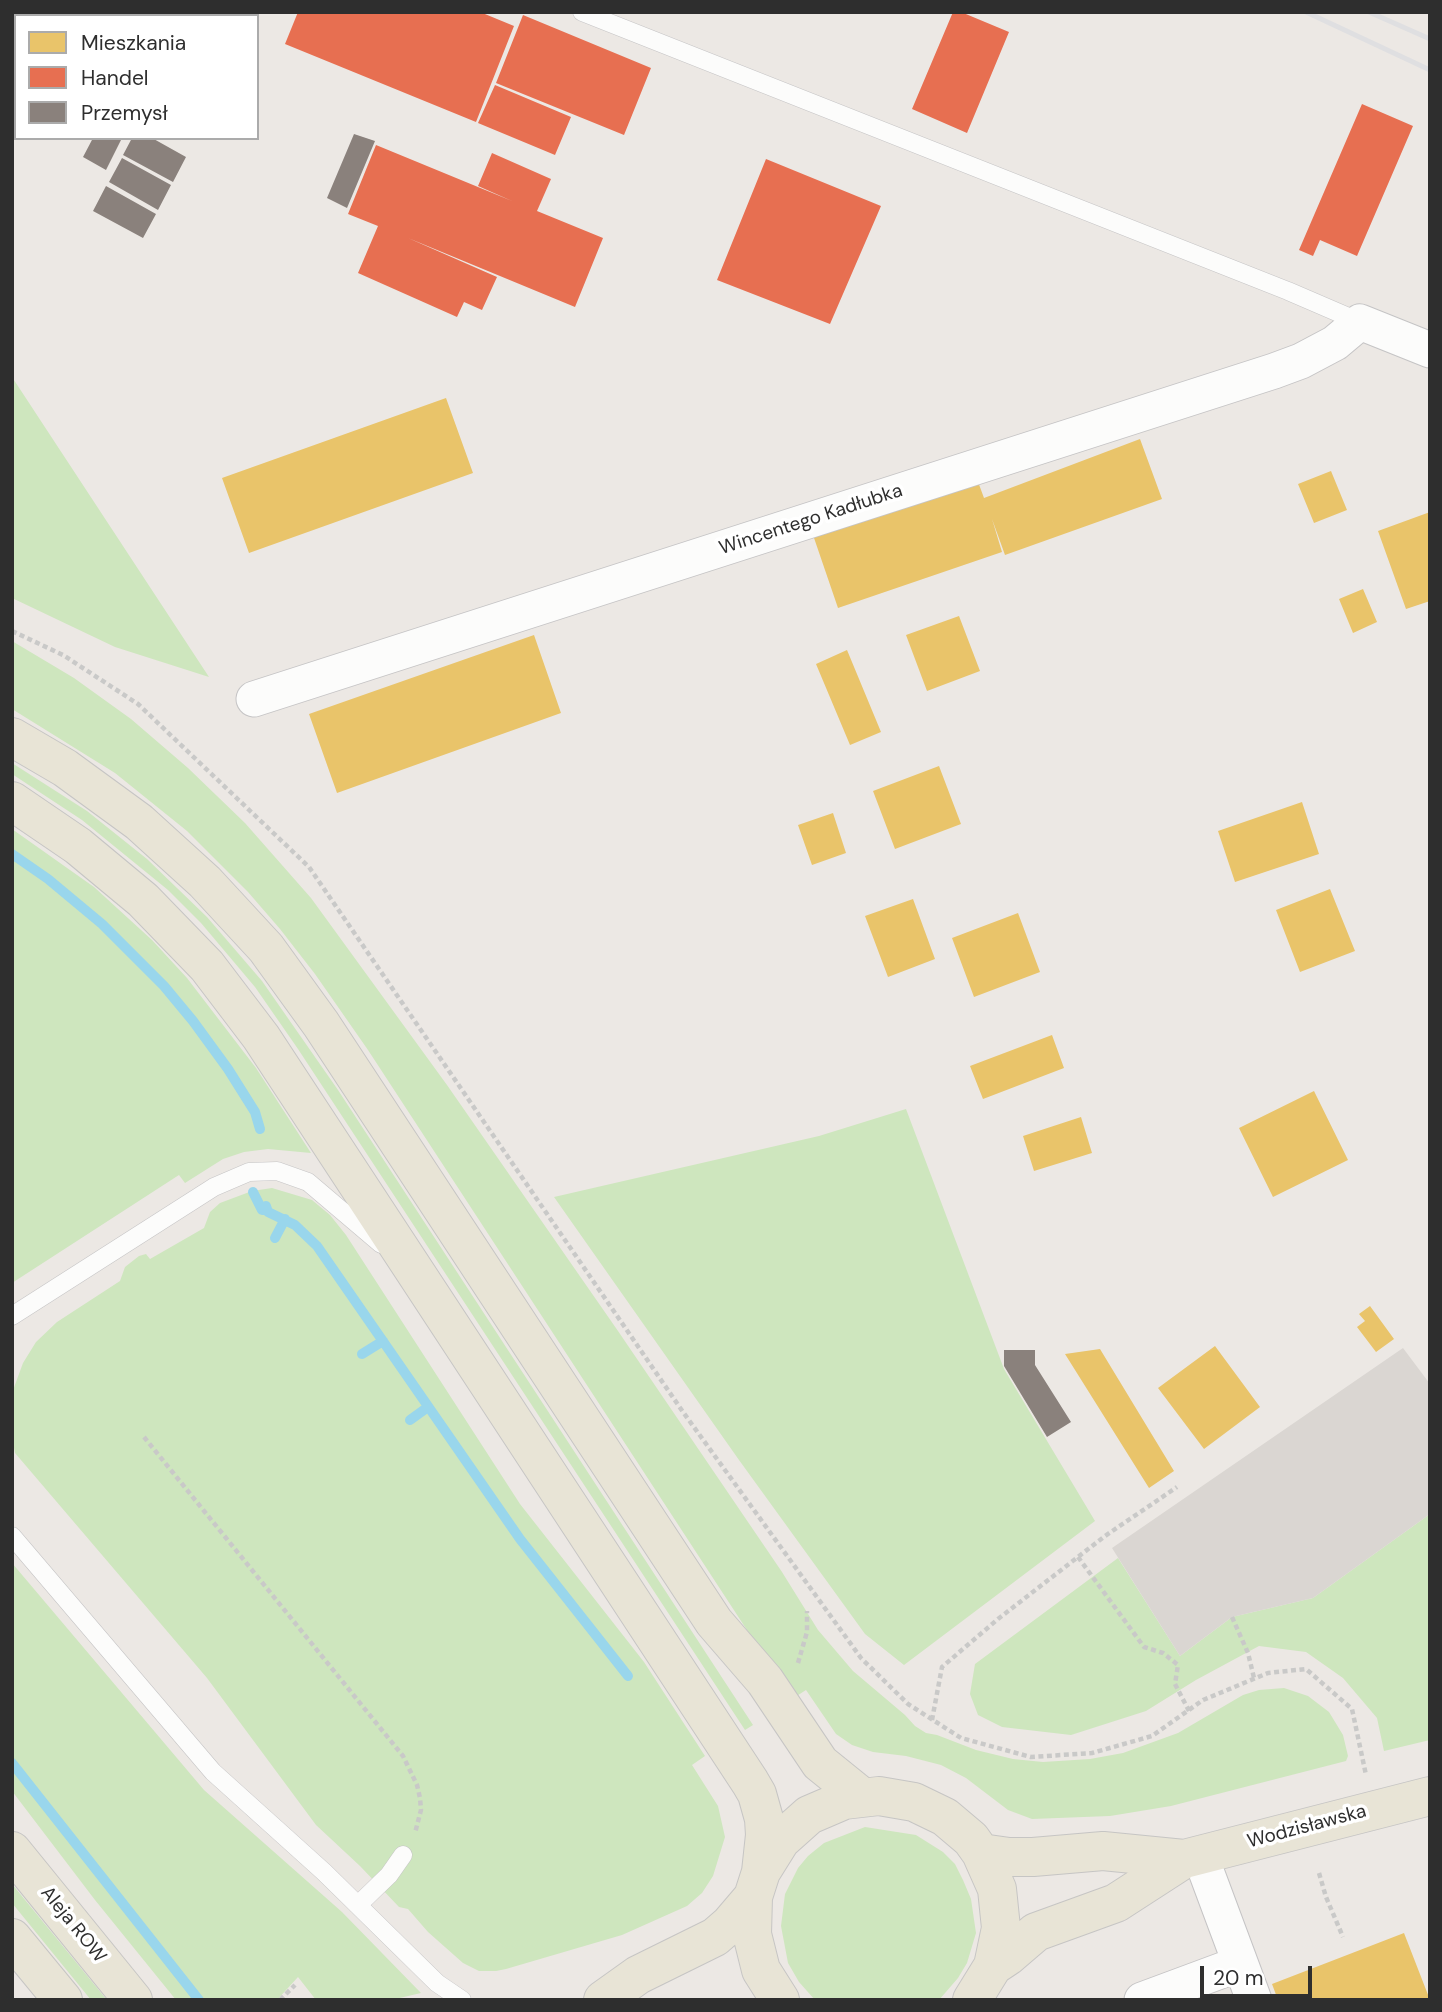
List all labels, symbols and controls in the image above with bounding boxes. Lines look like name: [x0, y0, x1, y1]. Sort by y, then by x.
legend: [14, 14, 259, 140]
text: Mieszkania: [81, 29, 186, 57]
text: Handel: [81, 64, 149, 92]
text: Przemysł: [81, 99, 168, 127]
street label: Wincentego Kadłubka: [717, 480, 905, 560]
street label: Wodzisławska: [1245, 1800, 1369, 1854]
street label: Aleja ROW: [35, 1882, 111, 1968]
scale bar: [1204, 1952, 1316, 1996]
text: 20 m: [1213, 1964, 1264, 1992]

